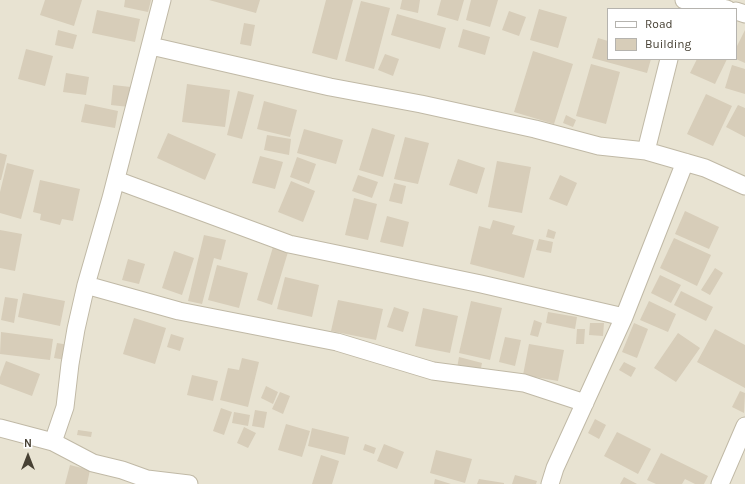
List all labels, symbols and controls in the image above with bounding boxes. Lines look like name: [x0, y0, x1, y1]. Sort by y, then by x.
legend: [607, 8, 737, 60]
text: Road: [645, 17, 673, 31]
text: Building: [645, 37, 691, 51]
north arrow: [8, 436, 48, 476]
text: N: [24, 437, 32, 450]

